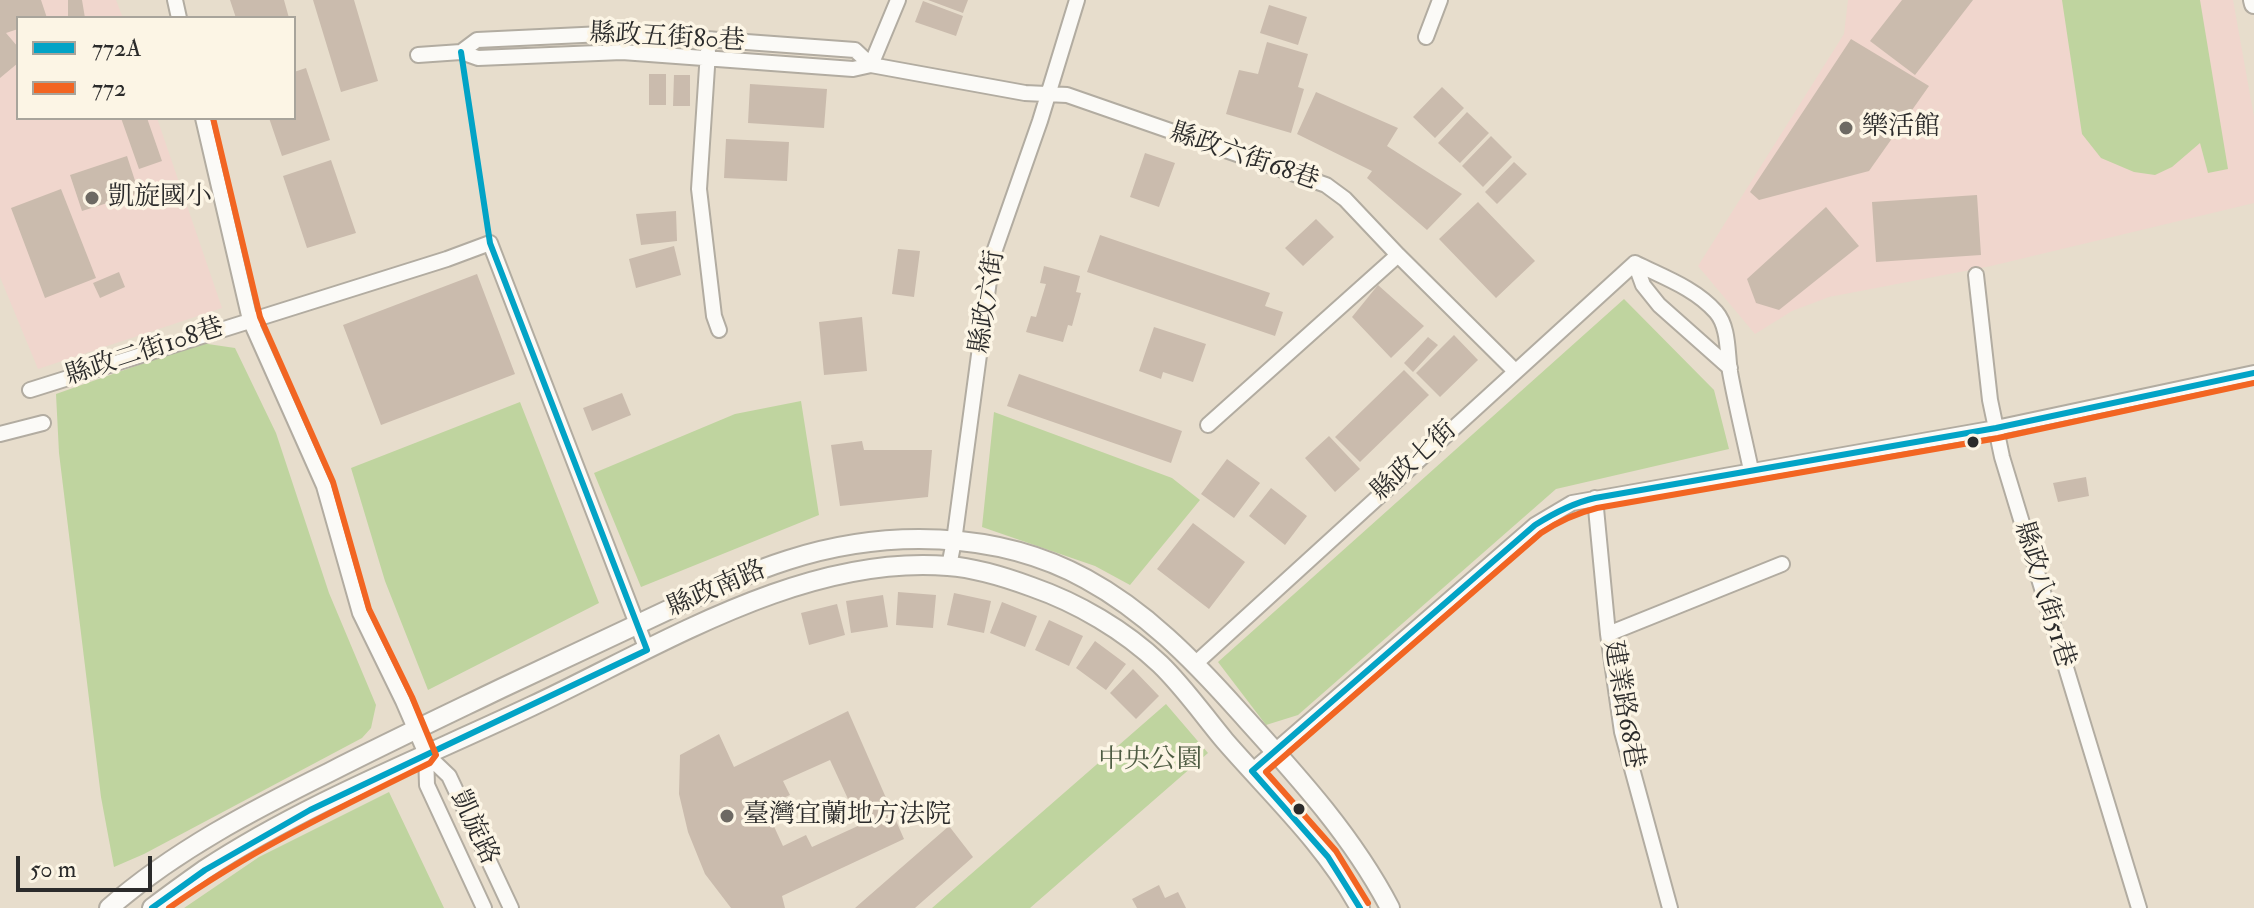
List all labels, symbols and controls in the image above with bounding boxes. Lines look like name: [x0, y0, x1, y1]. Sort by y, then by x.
legend: [16, 16, 296, 120]
street label: 縣政五街80巷: [589, 19, 745, 59]
text: 772A: [92, 33, 141, 64]
text: 772: [92, 73, 126, 104]
place label: 樂活館: [1862, 112, 1940, 144]
street label: 縣政六街68巷: [1166, 118, 1322, 198]
marker: 樂活館: [1837, 119, 1855, 137]
place label: 凱旋國小: [108, 182, 212, 214]
marker: 凱旋國小: [83, 189, 101, 207]
street label: 縣政六街: [965, 248, 1013, 356]
street label: 縣政二街108巷: [62, 313, 228, 393]
street label: 縣政七街: [1366, 416, 1464, 508]
unlabelled marker: [1965, 434, 1981, 450]
street label: 縣政八街51巷: [2006, 518, 2080, 672]
street label: 縣政南路: [663, 555, 771, 625]
street label: 建業路68巷: [1595, 639, 1649, 771]
park label: 中央公園: [1098, 745, 1202, 777]
street label: 凱旋路: [442, 786, 504, 870]
place label: 臺灣宜蘭地方法院: [743, 800, 951, 832]
unlabelled marker: [1291, 801, 1307, 817]
marker: 臺灣宜蘭地方法院: [718, 807, 736, 825]
scale bar: [20, 840, 156, 890]
text: 50 m: [30, 854, 76, 885]

